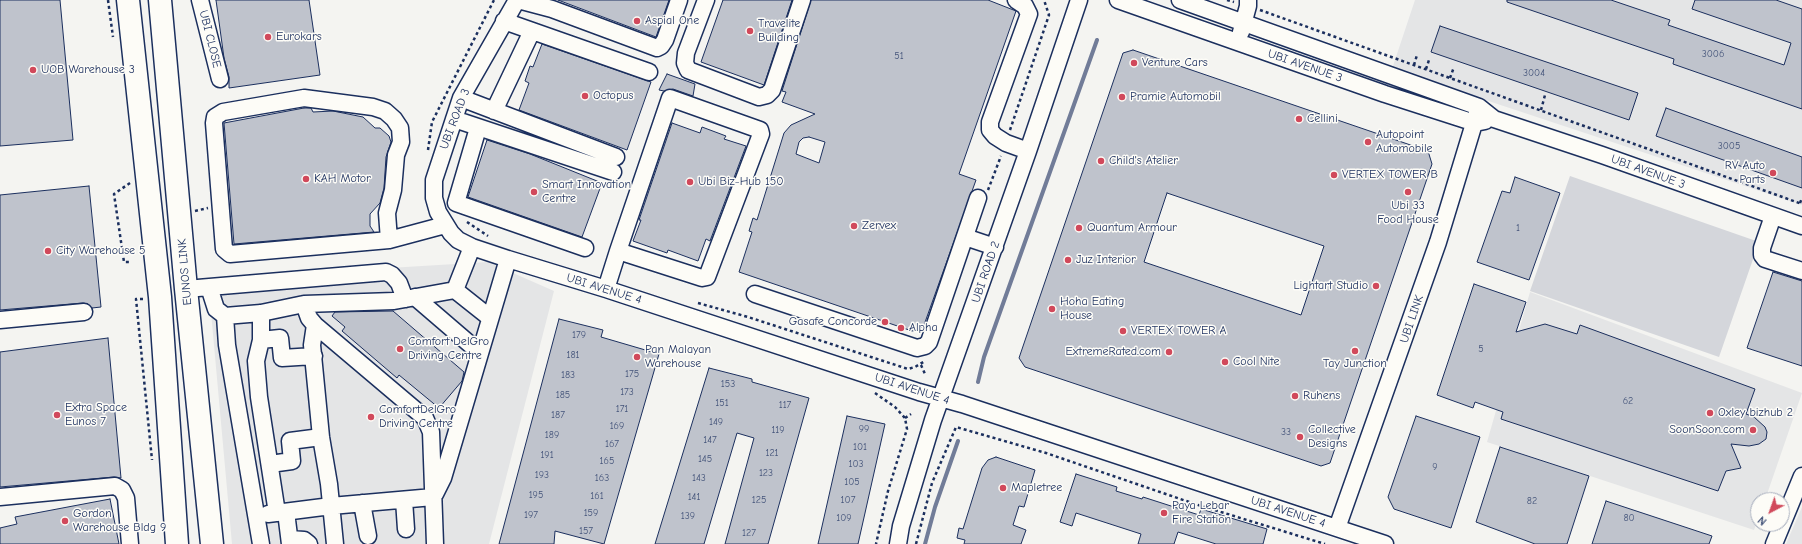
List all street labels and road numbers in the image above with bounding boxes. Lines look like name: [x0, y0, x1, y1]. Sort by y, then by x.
street label: UBI CLOSE: [196, 9, 224, 69]
street label: UBI AVENUE 3: [1266, 46, 1344, 86]
street label: UBI ROAD 3: [437, 87, 473, 151]
street label: UBI AVENUE 3: [1609, 152, 1687, 192]
street label: EUNOS LINK: [175, 238, 195, 306]
street label: UBI ROAD 2: [969, 239, 1003, 305]
street label: UBI AVENUE 4: [565, 271, 643, 307]
street label: UBI LINK: [1397, 293, 1427, 345]
street label: UBI AVENUE 4: [873, 370, 951, 408]
street label: UBI AVENUE 4: [1249, 493, 1327, 531]

